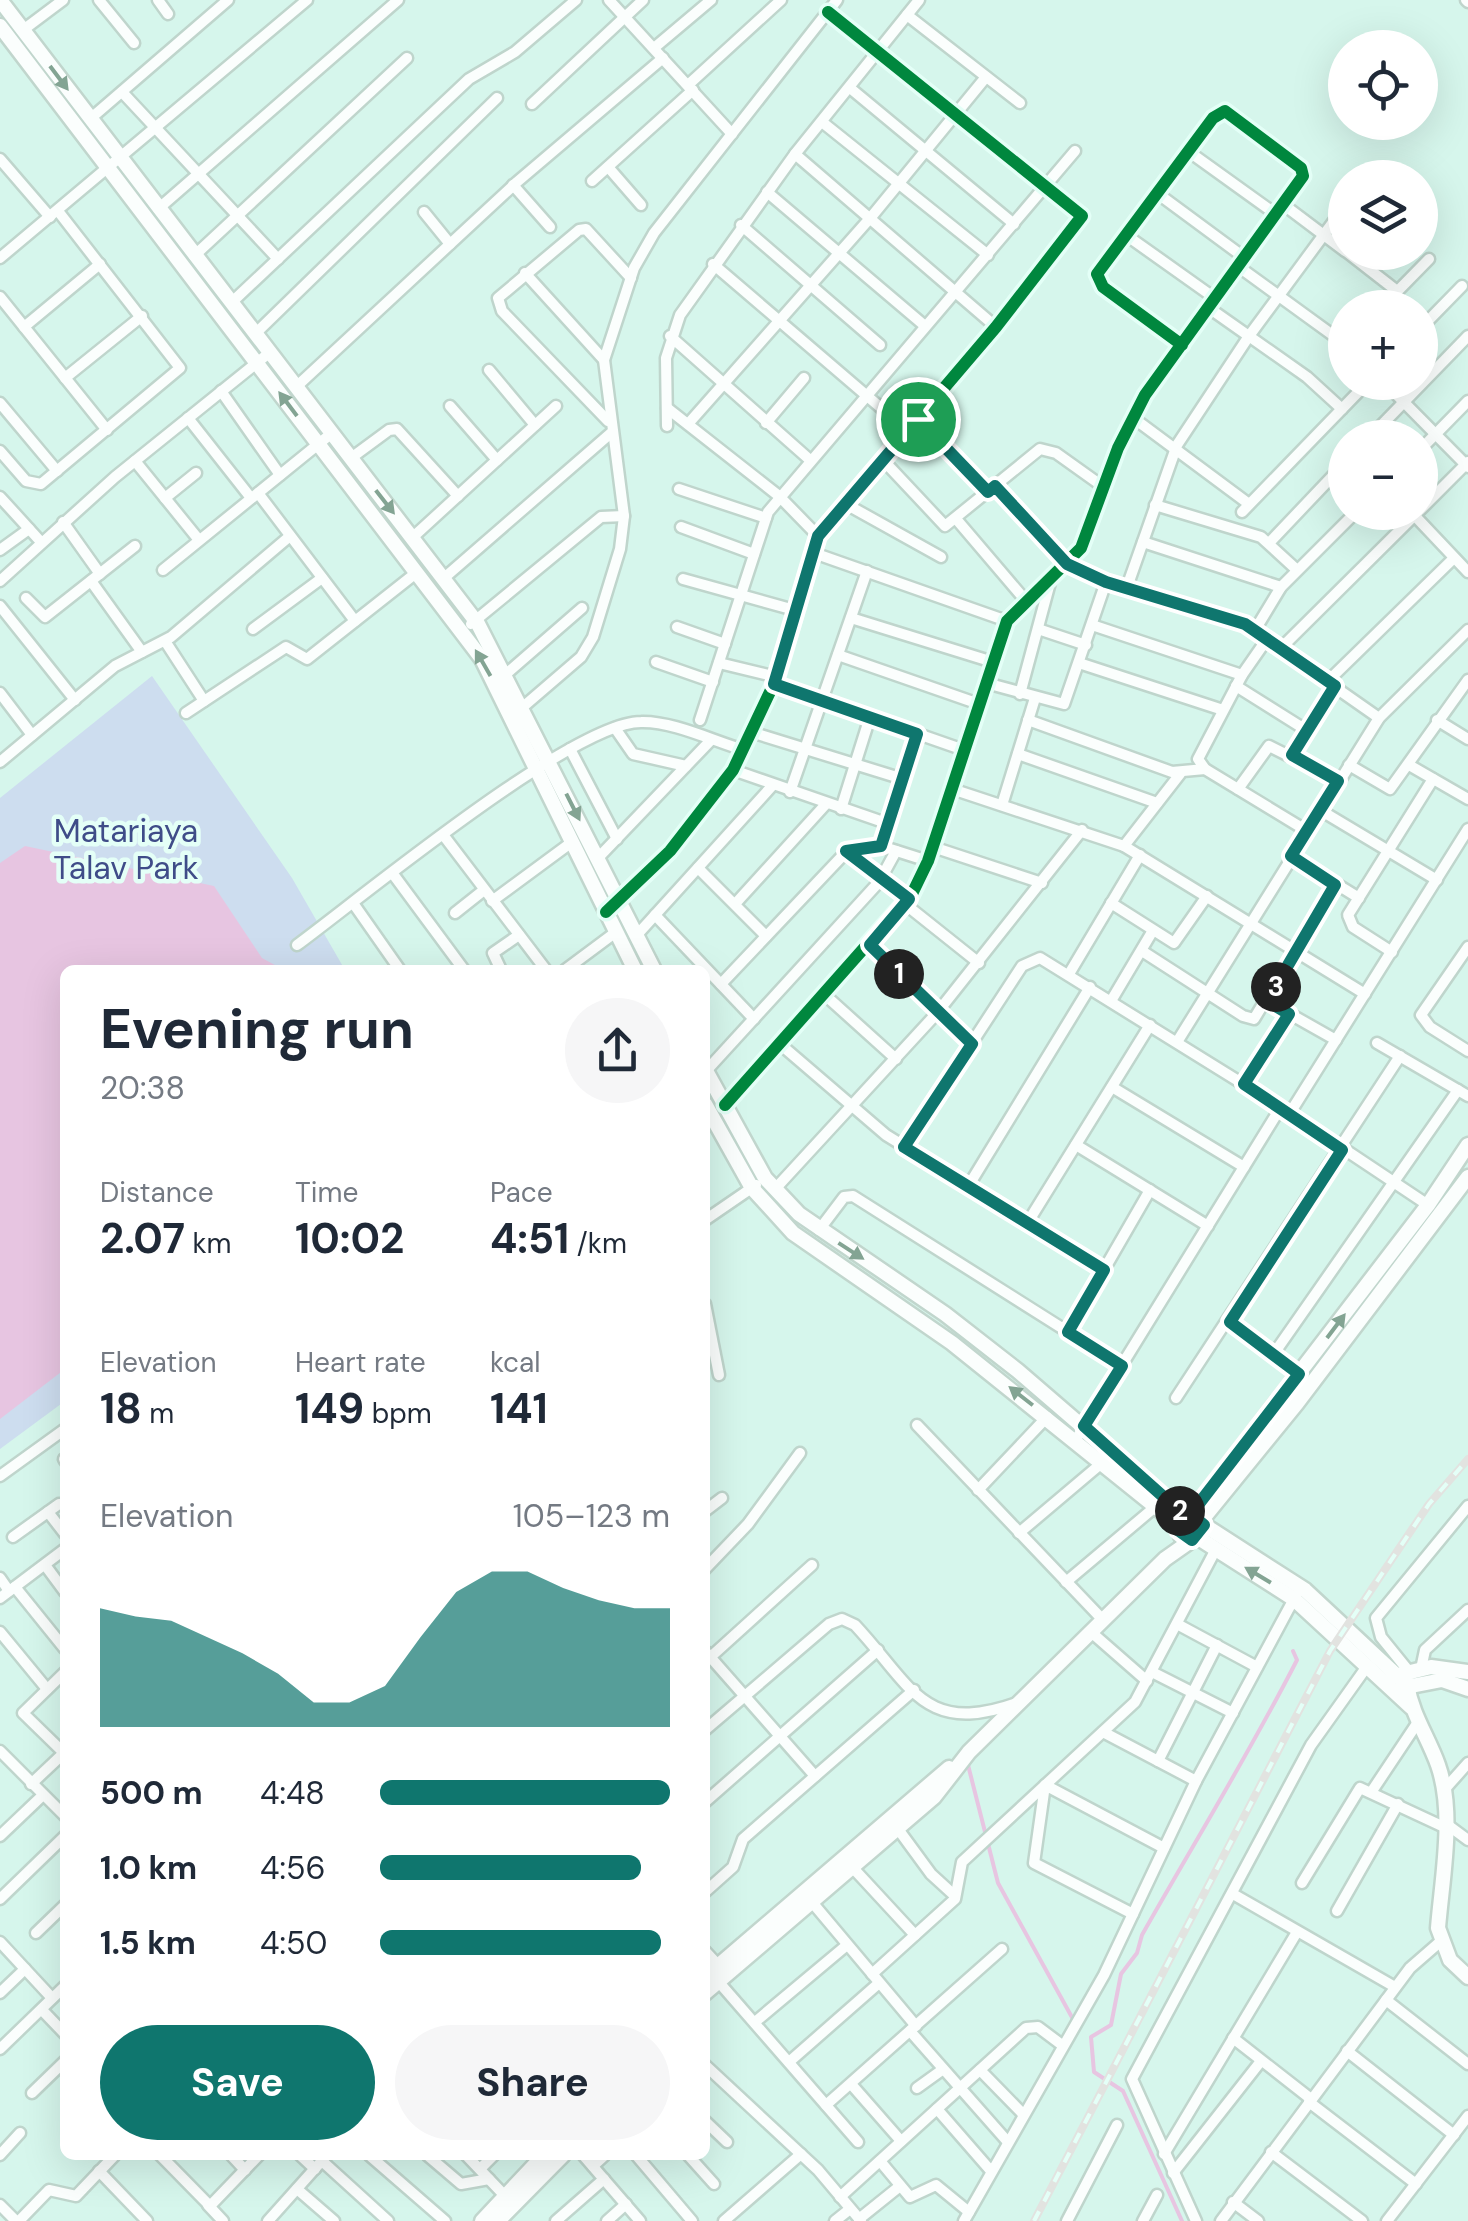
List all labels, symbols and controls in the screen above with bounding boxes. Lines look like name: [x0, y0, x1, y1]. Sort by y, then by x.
map controls: [1328, 30, 1438, 530]
button: locate: [1328, 30, 1438, 140]
one-way arrow: [48, 65, 68, 91]
button: layers: [1328, 160, 1438, 270]
button: +: [1328, 290, 1438, 400]
pin: [876, 377, 961, 462]
one-way arrow: [278, 391, 298, 417]
icon: arrive: [891, 392, 946, 447]
button: −: [1328, 420, 1438, 530]
one-way arrow: [374, 489, 395, 515]
one-way arrow: [474, 649, 491, 678]
one-way arrow: [564, 793, 581, 822]
park label: Matariaya Talav Park: [53, 810, 199, 889]
pin: 1: [874, 949, 924, 999]
text: 1: [894, 955, 904, 992]
pin: 3: [1251, 962, 1301, 1012]
text: 3: [1268, 968, 1284, 1005]
text: Evening run: [100, 993, 414, 1065]
button: share: [565, 998, 670, 1103]
text: 20:38: [100, 1067, 185, 1109]
text: Distance: [100, 1174, 214, 1211]
text: Time: [295, 1174, 358, 1211]
text: Pace: [490, 1174, 553, 1211]
text: 2.07: [100, 1211, 185, 1266]
text: 10:02: [295, 1211, 404, 1266]
text: 4:51: [490, 1211, 569, 1266]
text: km: [185, 1225, 232, 1262]
text: /km: [569, 1225, 627, 1262]
one-way arrow: [838, 1241, 865, 1259]
one-way arrow: [1325, 1313, 1345, 1339]
text: Elevation: [100, 1344, 217, 1381]
text: Heart rate: [295, 1344, 426, 1381]
text: kcal: [490, 1344, 541, 1381]
text: 18: [100, 1381, 142, 1436]
text: 149: [295, 1381, 364, 1436]
text: 141: [490, 1381, 548, 1436]
one-way arrow: [1008, 1386, 1034, 1407]
text: m: [142, 1395, 174, 1432]
text: bpm: [364, 1395, 432, 1432]
pin: 2: [1155, 1486, 1205, 1536]
text: 2: [1172, 1492, 1188, 1529]
text: Elevation: [100, 1495, 233, 1537]
text: 105–123 m: [513, 1495, 670, 1537]
one-way arrow: [1244, 1567, 1272, 1584]
text: 500 m: [100, 1772, 203, 1814]
text: 4:48: [260, 1772, 325, 1814]
text: 1.0 km: [100, 1847, 197, 1889]
text: 4:56: [260, 1847, 326, 1889]
text: 1.5 km: [100, 1922, 196, 1964]
text: 4:50: [260, 1922, 327, 1964]
button: Save: [100, 2025, 375, 2140]
button: Share: [395, 2025, 670, 2140]

